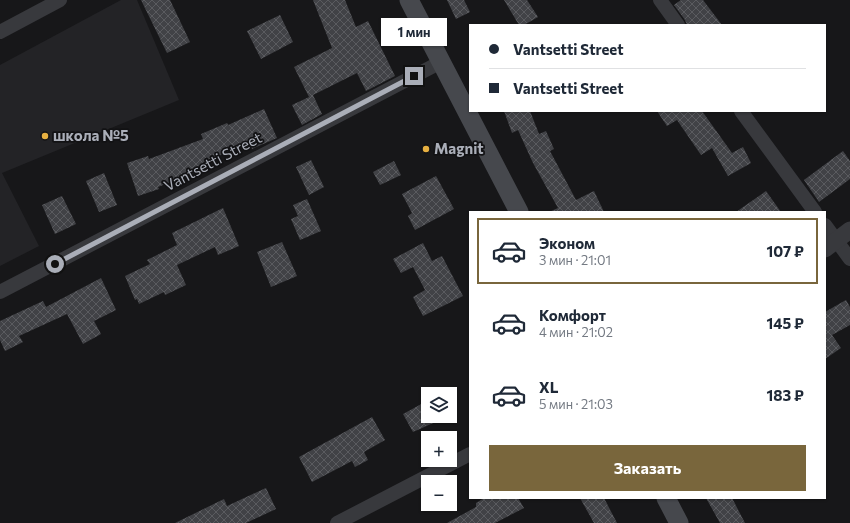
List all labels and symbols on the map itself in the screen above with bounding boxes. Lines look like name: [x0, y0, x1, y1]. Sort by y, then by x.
callout: 1 мин: [381, 18, 447, 46]
route end: [405, 67, 423, 85]
place label: школа №5: [53, 126, 129, 144]
street label: Vantsetti Street: [161, 128, 265, 194]
marker: школа №5: [40, 131, 50, 141]
place label: Magnit: [434, 139, 484, 157]
marker: Magnit: [421, 144, 431, 154]
route start: [46, 255, 64, 273]

